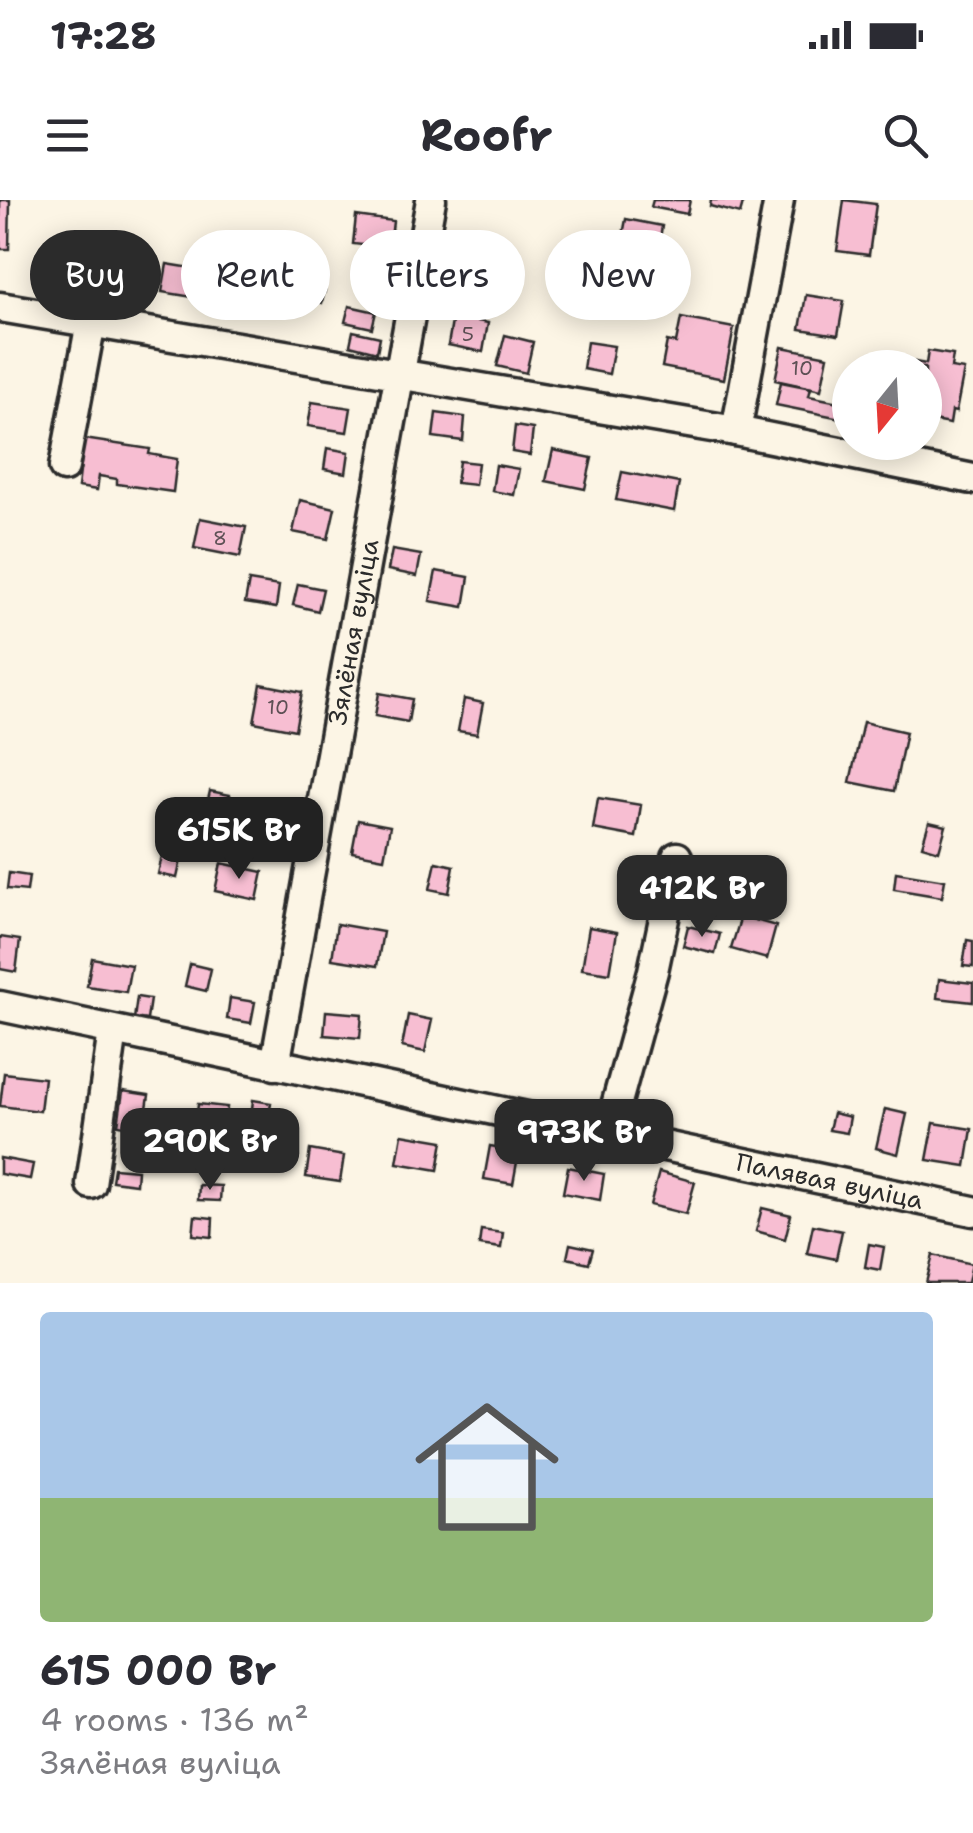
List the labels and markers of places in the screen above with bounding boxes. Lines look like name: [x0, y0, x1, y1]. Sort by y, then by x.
pin: 615K Br: [147, 797, 331, 882]
pin: 412K Br: [610, 855, 794, 940]
pin: 973K Br: [492, 1099, 676, 1184]
pin: 290K Br: [118, 1108, 302, 1193]

